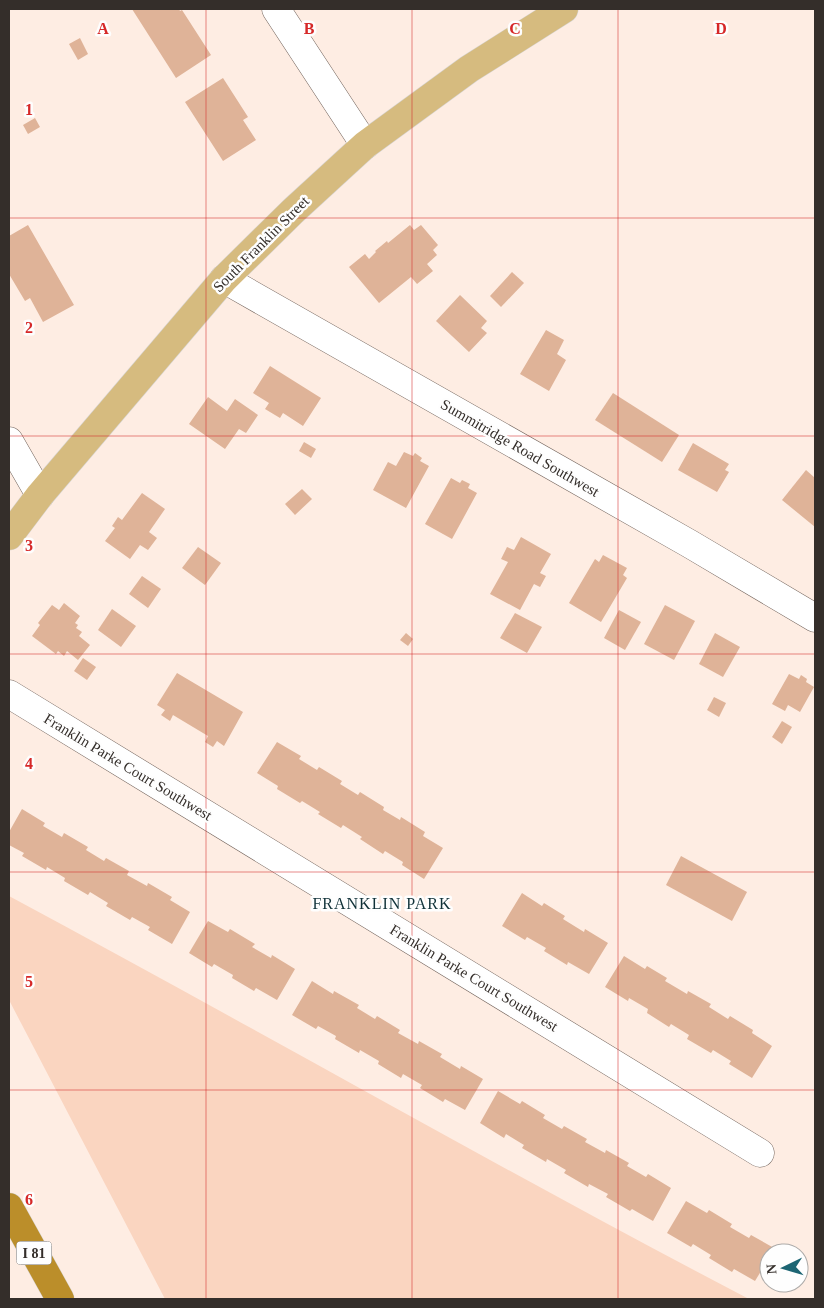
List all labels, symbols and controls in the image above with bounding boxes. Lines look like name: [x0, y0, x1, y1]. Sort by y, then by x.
text: A: [97, 20, 109, 37]
text: B: [304, 20, 315, 37]
text: C: [509, 20, 521, 37]
text: D: [715, 20, 727, 37]
text: 1: [25, 101, 33, 118]
street label: South Franklin Street: [210, 192, 313, 295]
text: 2: [25, 319, 33, 336]
street label: Summitridge Road Southwest: [438, 396, 603, 500]
text: 3: [25, 537, 33, 554]
street label: Franklin Parke Court Southwest: [41, 710, 216, 824]
text: 4: [25, 755, 33, 772]
district label: FRANKLIN PARK: [312, 895, 452, 912]
street label: Franklin Parke Court Southwest: [387, 921, 562, 1035]
text: 5: [25, 973, 33, 990]
text: 6: [25, 1191, 33, 1208]
road number: I 81: [16, 1242, 52, 1264]
north arrow: [759, 1243, 809, 1293]
text: N: [764, 1263, 779, 1275]

